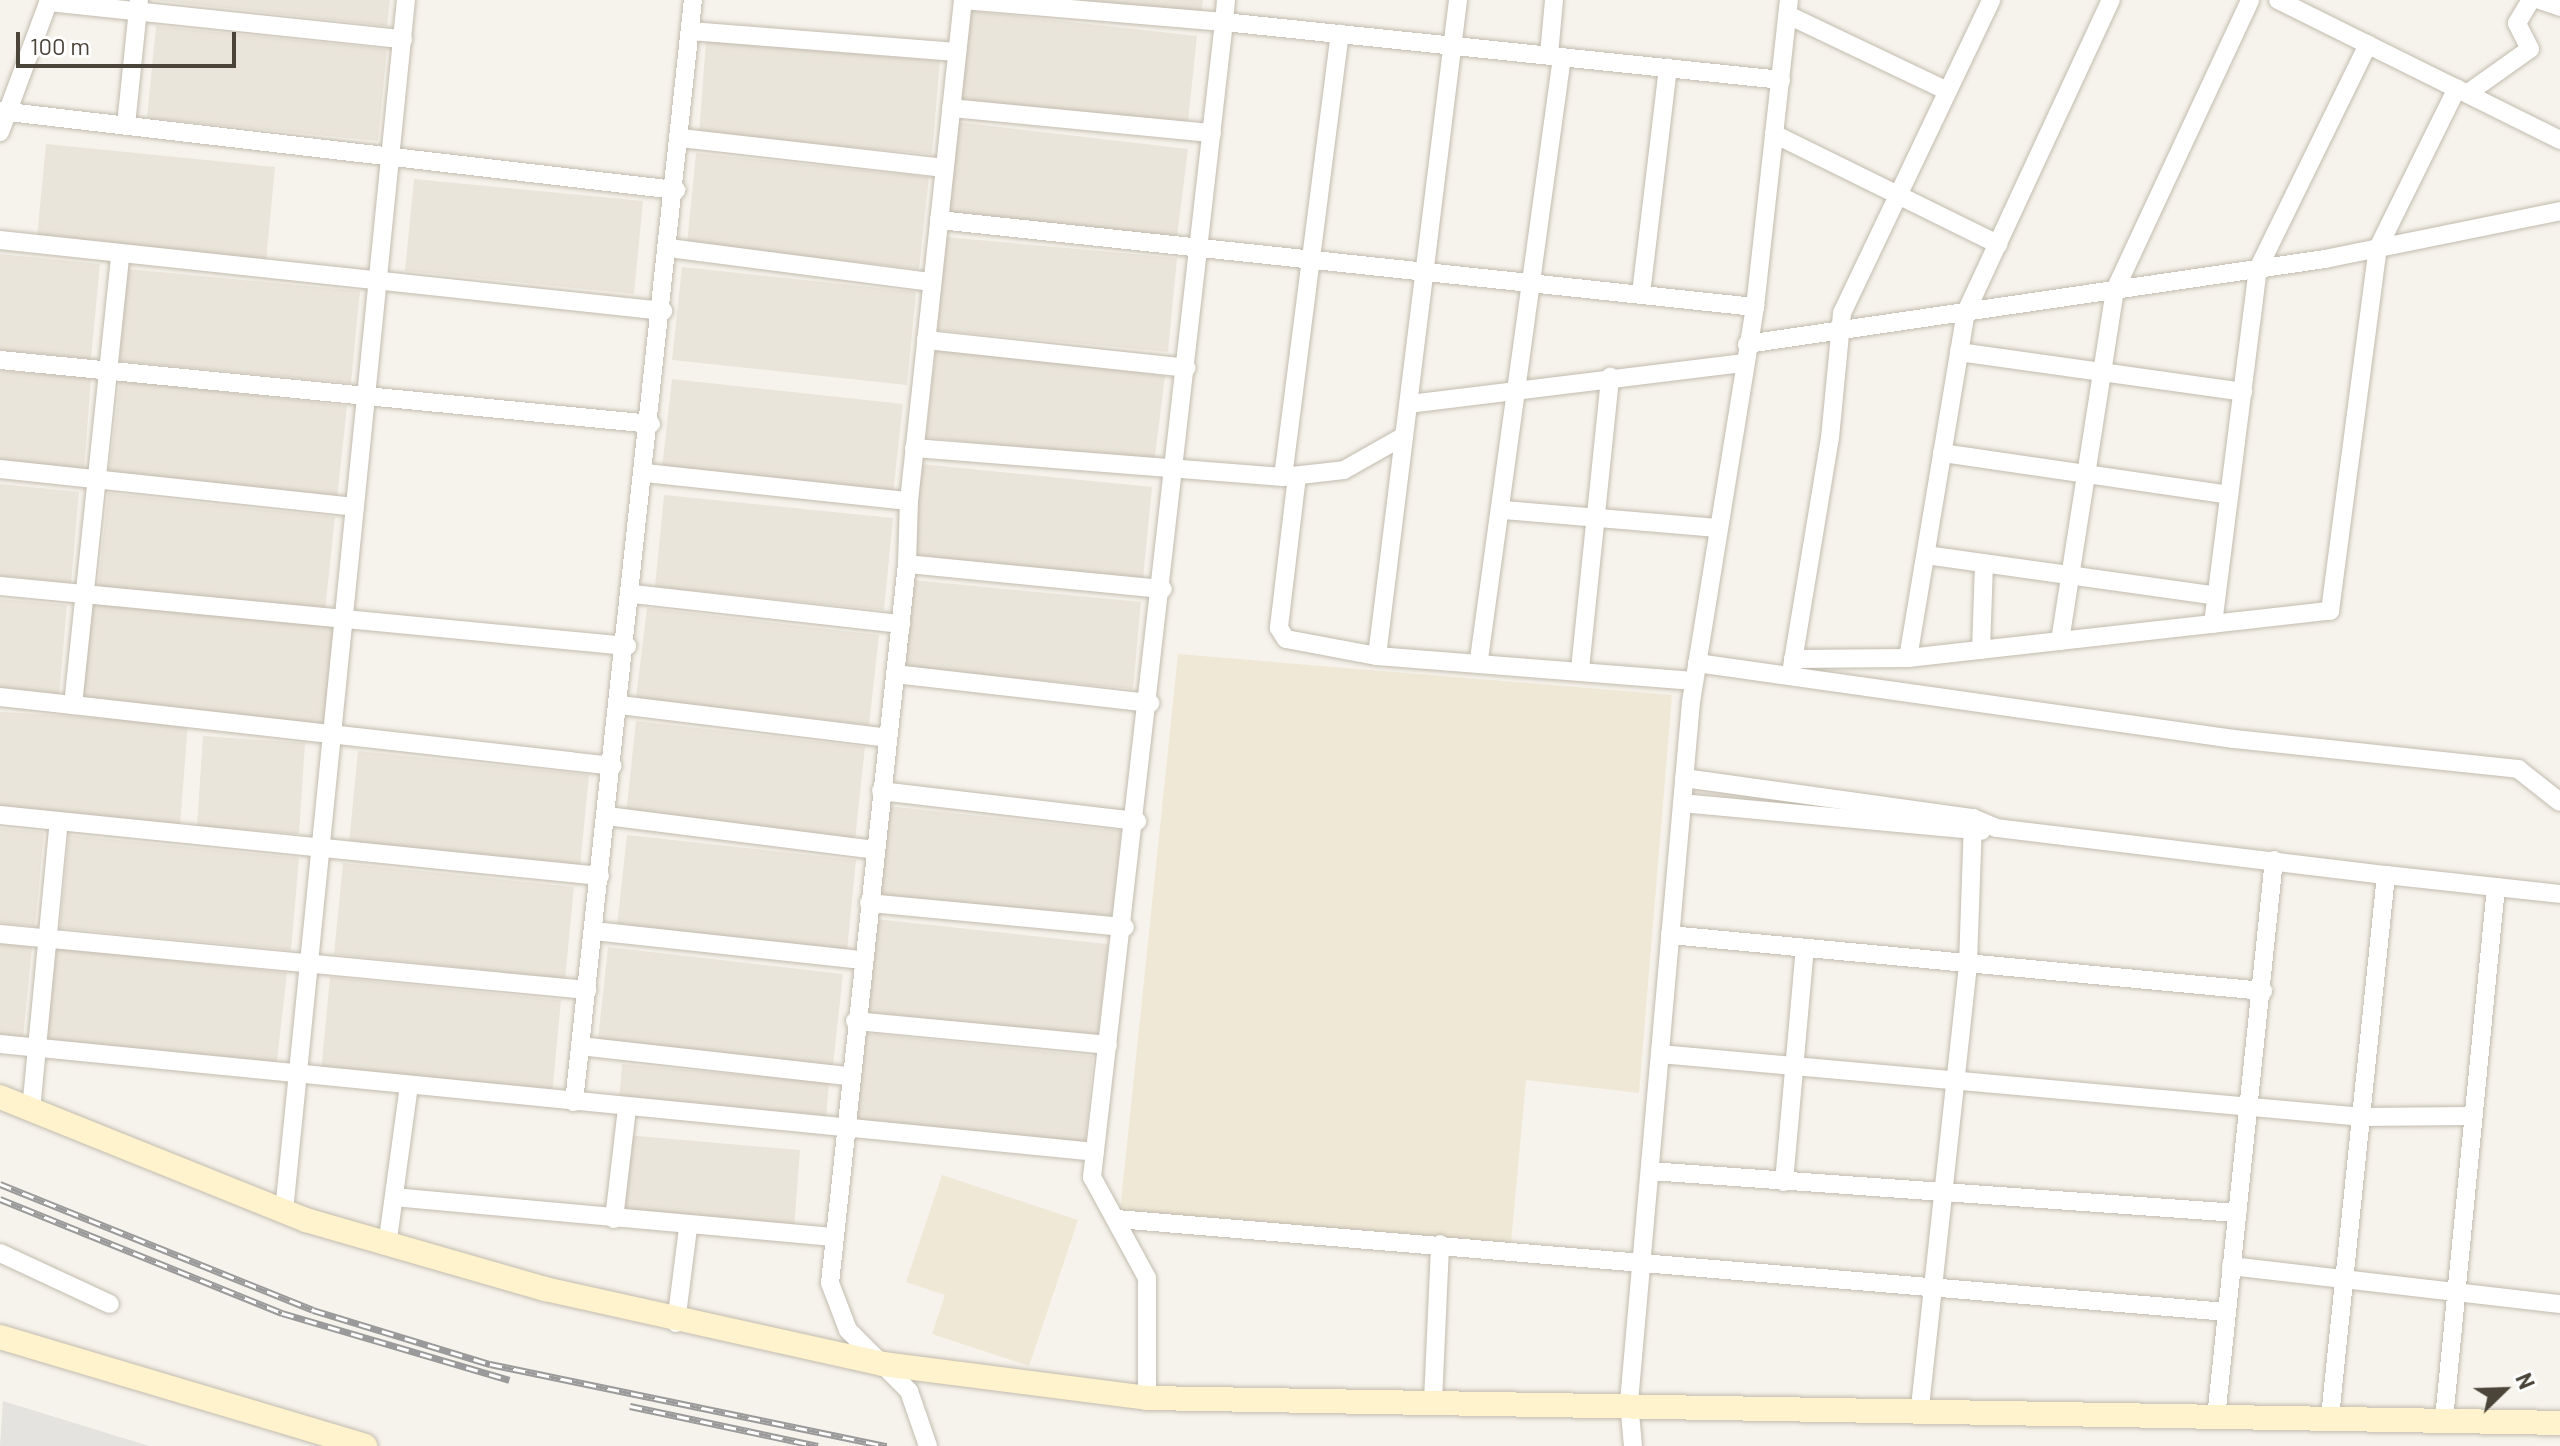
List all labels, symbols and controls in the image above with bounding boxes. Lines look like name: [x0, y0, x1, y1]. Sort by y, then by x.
scale bar: [20, 16, 240, 66]
text: 100 m: [30, 31, 90, 60]
north arrow: [2464, 1350, 2544, 1430]
text: N: [2511, 1369, 2541, 1392]

